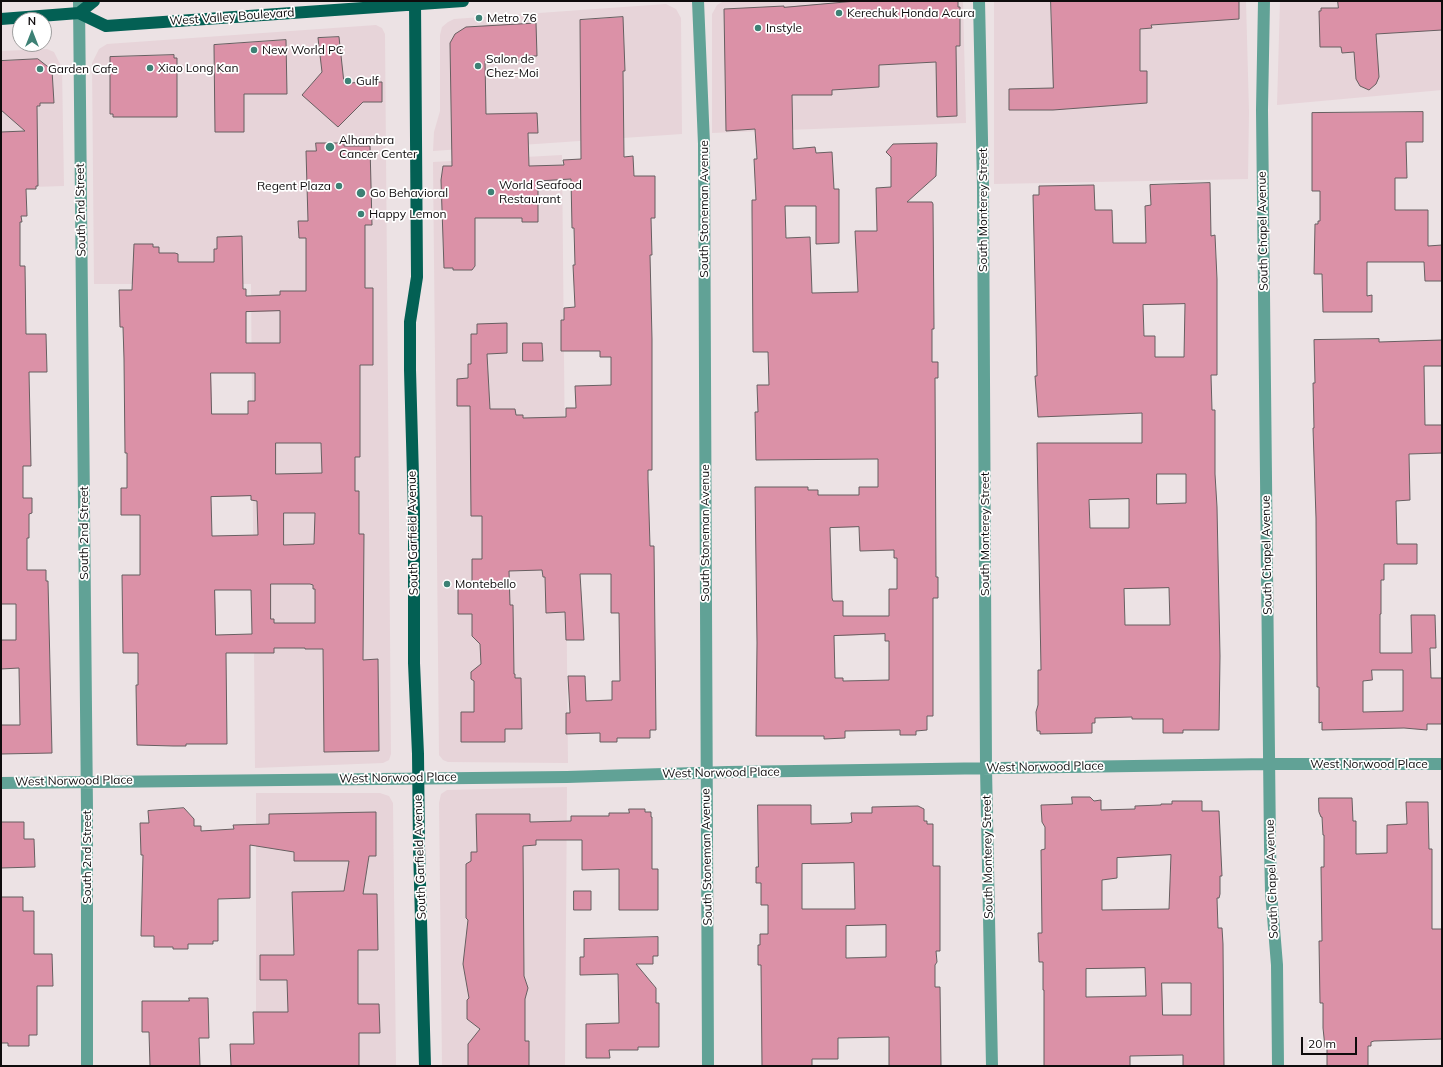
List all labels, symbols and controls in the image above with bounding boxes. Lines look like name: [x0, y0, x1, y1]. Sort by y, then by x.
street label: West Valley Boulevard: [169, 5, 295, 29]
place label: Kerechuk Honda Acura: [847, 6, 975, 20]
marker: Kerechuk Honda Acura: [834, 8, 844, 18]
place label: Metro 76: [487, 11, 537, 25]
north arrow: [12, 12, 52, 52]
marker: Metro 76: [474, 13, 484, 23]
text: N: [28, 14, 36, 28]
place label: Instyle: [766, 21, 802, 35]
marker: Instyle: [753, 23, 763, 33]
place label: New World PC: [262, 43, 344, 57]
marker: New World PC: [249, 45, 259, 55]
place label: Salon de Chez-Moi: [486, 52, 539, 80]
place label: Xiao Long Kan: [158, 61, 238, 75]
marker: Salon de Chez-Moi: [473, 61, 483, 71]
place label: Garden Cafe: [48, 62, 118, 76]
marker: Xiao Long Kan: [145, 63, 155, 73]
marker: Garden Cafe: [35, 64, 45, 74]
place label: Gulf: [356, 74, 379, 88]
marker: Gulf: [343, 76, 353, 86]
place label: Alhambra Cancer Center: [339, 133, 417, 161]
street label: South Stoneman Avenue: [697, 140, 711, 278]
marker: Alhambra Cancer Center: [324, 141, 336, 153]
street label: South Monterey Street: [976, 148, 990, 272]
street label: South 2nd Street: [73, 163, 89, 257]
street label: South Chapel Avenue: [1255, 171, 1271, 291]
place label: World Seafood Restaurant: [499, 178, 582, 206]
place label: Regent Plaza: [257, 179, 331, 193]
marker: Regent Plaza: [334, 181, 344, 191]
place label: Go Behavioral: [370, 186, 448, 200]
marker: Go Behavioral: [355, 187, 367, 199]
marker: World Seafood Restaurant: [486, 187, 496, 197]
place label: Happy Lemon: [369, 207, 447, 221]
marker: Happy Lemon: [356, 209, 366, 219]
street label: South Stoneman Avenue: [698, 464, 712, 602]
street label: South Garfield Avenue: [405, 471, 421, 595]
street label: South Monterey Street: [978, 472, 992, 596]
street label: South 2nd Street: [77, 486, 91, 580]
street label: South Chapel Avenue: [1259, 495, 1275, 615]
place label: Montebello: [455, 577, 516, 591]
marker: Montebello: [442, 579, 452, 589]
street label: West Norwood Place: [1310, 757, 1428, 771]
street label: West Norwood Place: [986, 759, 1104, 775]
street label: West Norwood Place: [662, 765, 780, 781]
street label: West Norwood Place: [339, 770, 457, 786]
street label: West Norwood Place: [15, 773, 133, 789]
street label: South Stoneman Avenue: [699, 788, 715, 926]
street label: South Garfield Avenue: [411, 794, 429, 920]
street label: South Monterey Street: [980, 795, 996, 919]
street label: South 2nd Street: [80, 810, 94, 904]
street label: South Chapel Avenue: [1263, 819, 1281, 939]
scale bar: [1303, 1029, 1359, 1055]
text: 20 m: [1308, 1036, 1336, 1051]

